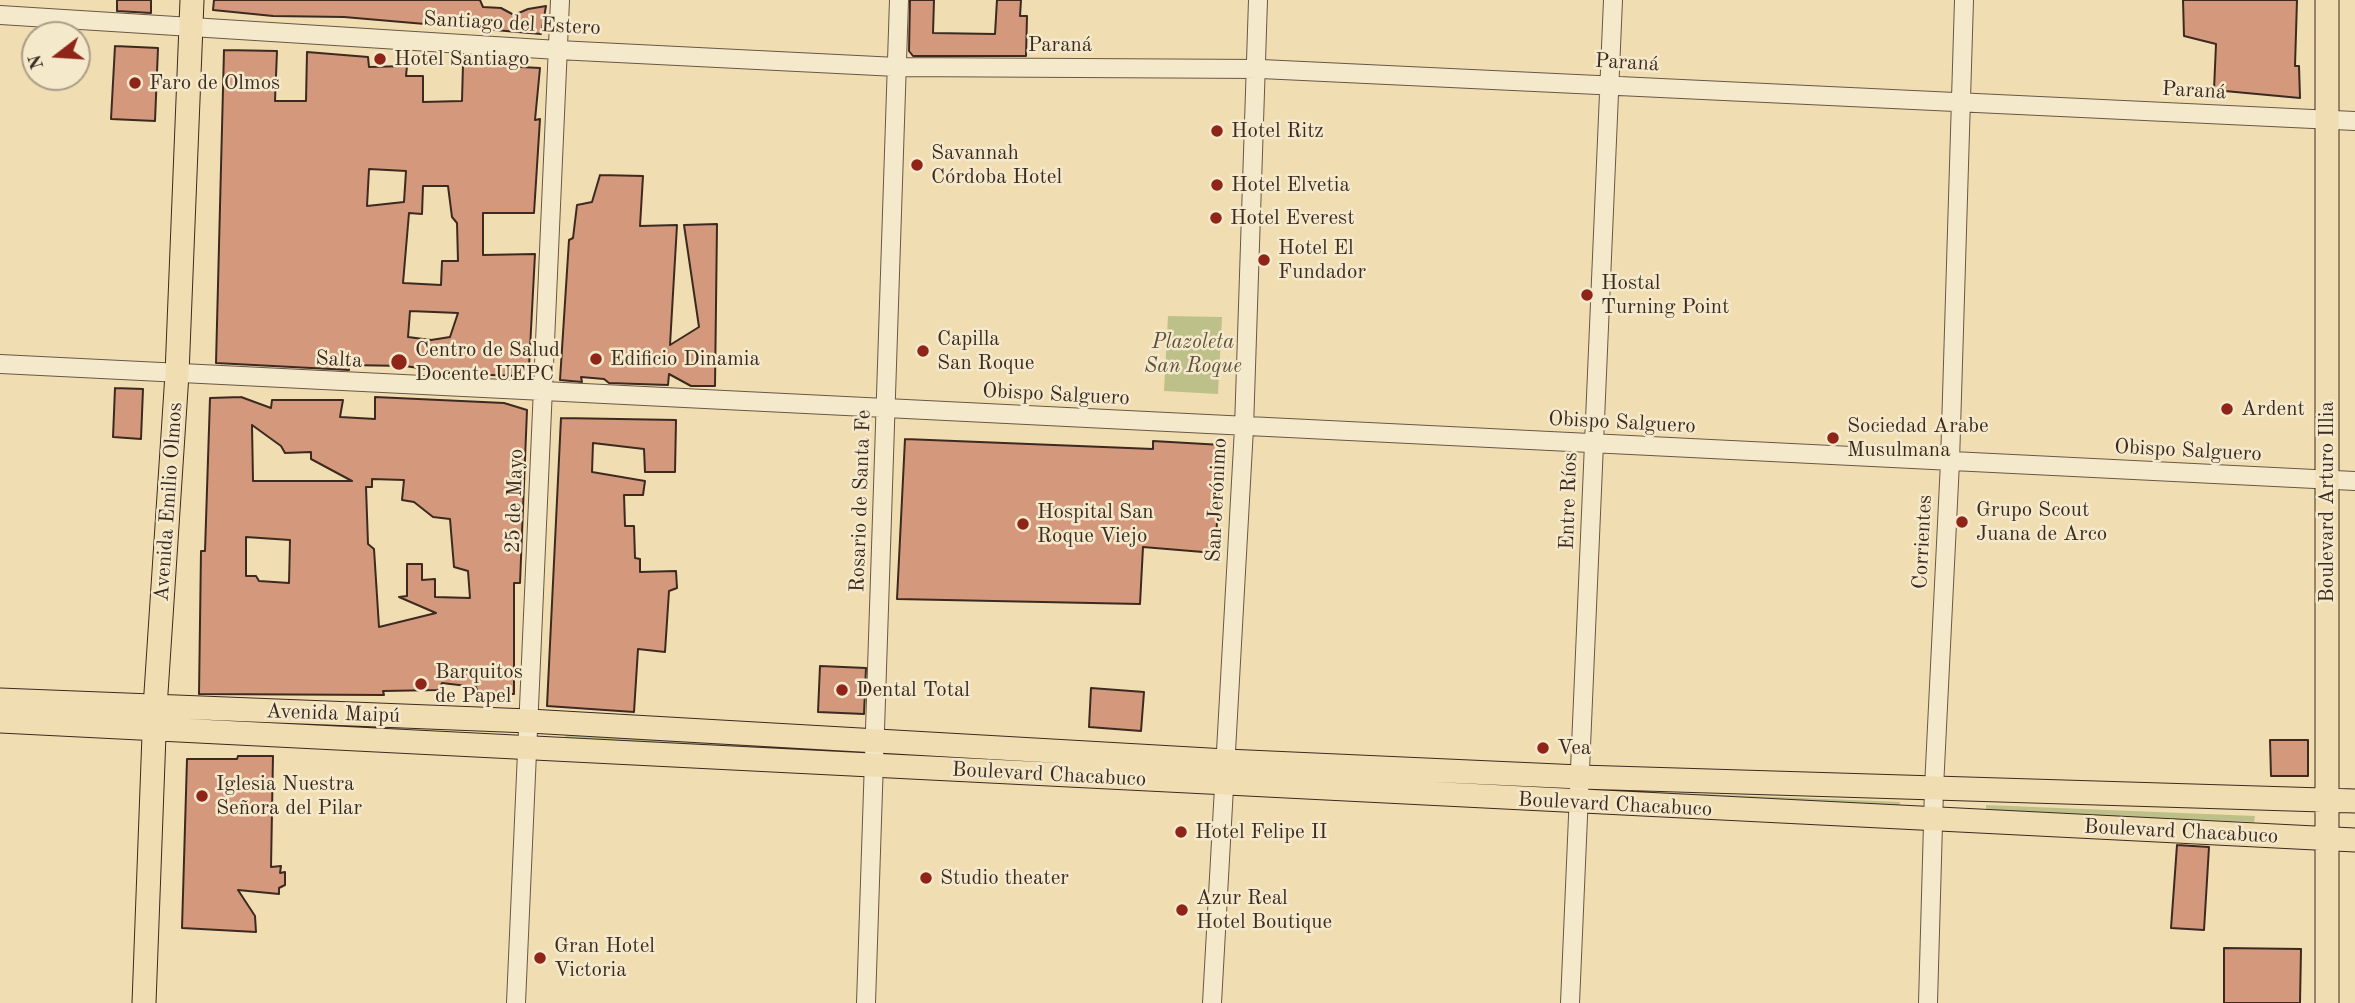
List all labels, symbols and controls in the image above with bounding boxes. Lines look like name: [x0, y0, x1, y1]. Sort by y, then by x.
street label: Santiago del Estero: [423, 7, 601, 41]
north arrow: [21, 21, 91, 91]
street label: Paraná: [1028, 32, 1092, 58]
place label: Hotel Santiago: [394, 46, 529, 72]
street label: Paraná: [1594, 49, 1660, 77]
marker: Hotel Santiago: [372, 51, 388, 67]
text: N: [26, 52, 49, 71]
place label: Faro de Olmos: [149, 70, 280, 96]
marker: Faro de Olmos: [127, 75, 143, 91]
street label: Paraná: [2161, 77, 2227, 105]
place label: Hotel Ritz: [1231, 118, 1324, 144]
marker: Hotel Ritz: [1209, 123, 1225, 139]
place label: Savannah Córdoba Hotel: [931, 140, 1062, 190]
marker: Savannah Córdoba Hotel: [909, 157, 925, 173]
place label: Hotel Elvetia: [1231, 172, 1350, 198]
marker: Hotel Elvetia: [1209, 177, 1225, 193]
place label: Hotel Everest: [1230, 205, 1355, 231]
marker: Hotel Everest: [1208, 210, 1224, 226]
place label: Hotel El Fundador: [1278, 235, 1366, 285]
marker: Hotel El Fundador: [1256, 252, 1272, 268]
place label: Hostal Turning Point: [1601, 270, 1729, 320]
marker: Hostal Turning Point: [1579, 287, 1595, 303]
place label: Capilla San Roque: [937, 326, 1034, 376]
park label: Plazoleta San Roque: [1144, 329, 1242, 379]
place label: Centro de Salud Docente UEPC: [415, 337, 560, 387]
marker: Capilla San Roque: [915, 343, 931, 359]
street label: Salta: [315, 346, 363, 374]
place label: Edificio Dinamia: [610, 346, 760, 372]
marker: Edificio Dinamia: [588, 351, 604, 367]
marker: Centro de Salud Docente UEPC: [389, 352, 409, 372]
street label: Obispo Salguero: [982, 379, 1130, 411]
place label: Ardent: [2241, 396, 2305, 422]
street label: Avenida Emilio Olmos: [149, 401, 189, 603]
marker: Ardent: [2219, 401, 2235, 417]
street label: Boulevard Arturo Illia: [2314, 401, 2340, 603]
street label: Obispo Salguero: [1548, 407, 1696, 439]
street label: Rosario de Santa Fe: [845, 409, 877, 593]
place label: Sociedad Arabe Musulmana: [1847, 413, 1989, 463]
marker: Sociedad Arabe Musulmana: [1825, 430, 1841, 446]
street label: Obispo Salguero: [2114, 435, 2262, 467]
street label: San Jerónimo: [1201, 437, 1233, 563]
street label: 25 de Mayo: [501, 448, 529, 554]
street label: Entre Ríos: [1555, 452, 1583, 550]
street label: Corrientes: [1908, 494, 1938, 590]
place label: Grupo Scout Juana de Arco: [1976, 497, 2107, 547]
place label: Hospital San Roque Viejo: [1037, 499, 1154, 549]
marker: Grupo Scout Juana de Arco: [1954, 514, 1970, 530]
marker: Hospital San Roque Viejo: [1015, 516, 1031, 532]
place label: Barquitos de Papel: [435, 659, 523, 709]
marker: Barquitos de Papel: [413, 676, 429, 692]
place label: Dental Total: [856, 677, 970, 703]
marker: Dental Total: [834, 682, 850, 698]
street label: Avenida Maipú: [265, 699, 401, 729]
place label: Vea: [1557, 735, 1591, 761]
marker: Vea: [1535, 740, 1551, 756]
street label: Boulevard Chacabuco: [951, 757, 1147, 793]
place label: Iglesia Nuestra Señora del Pilar: [216, 771, 362, 821]
street label: Boulevard Chacabuco: [1517, 787, 1713, 823]
marker: Iglesia Nuestra Señora del Pilar: [194, 788, 210, 804]
street label: Boulevard Chacabuco: [2083, 814, 2279, 850]
place label: Hotel Felipe II: [1195, 819, 1327, 845]
marker: Hotel Felipe II: [1173, 824, 1189, 840]
place label: Studio theater: [940, 865, 1069, 891]
marker: Studio theater: [918, 870, 934, 886]
place label: Azur Real Hotel Boutique: [1196, 885, 1332, 935]
marker: Azur Real Hotel Boutique: [1174, 902, 1190, 918]
place label: Gran Hotel Victoria: [554, 933, 655, 983]
marker: Gran Hotel Victoria: [532, 950, 548, 966]

